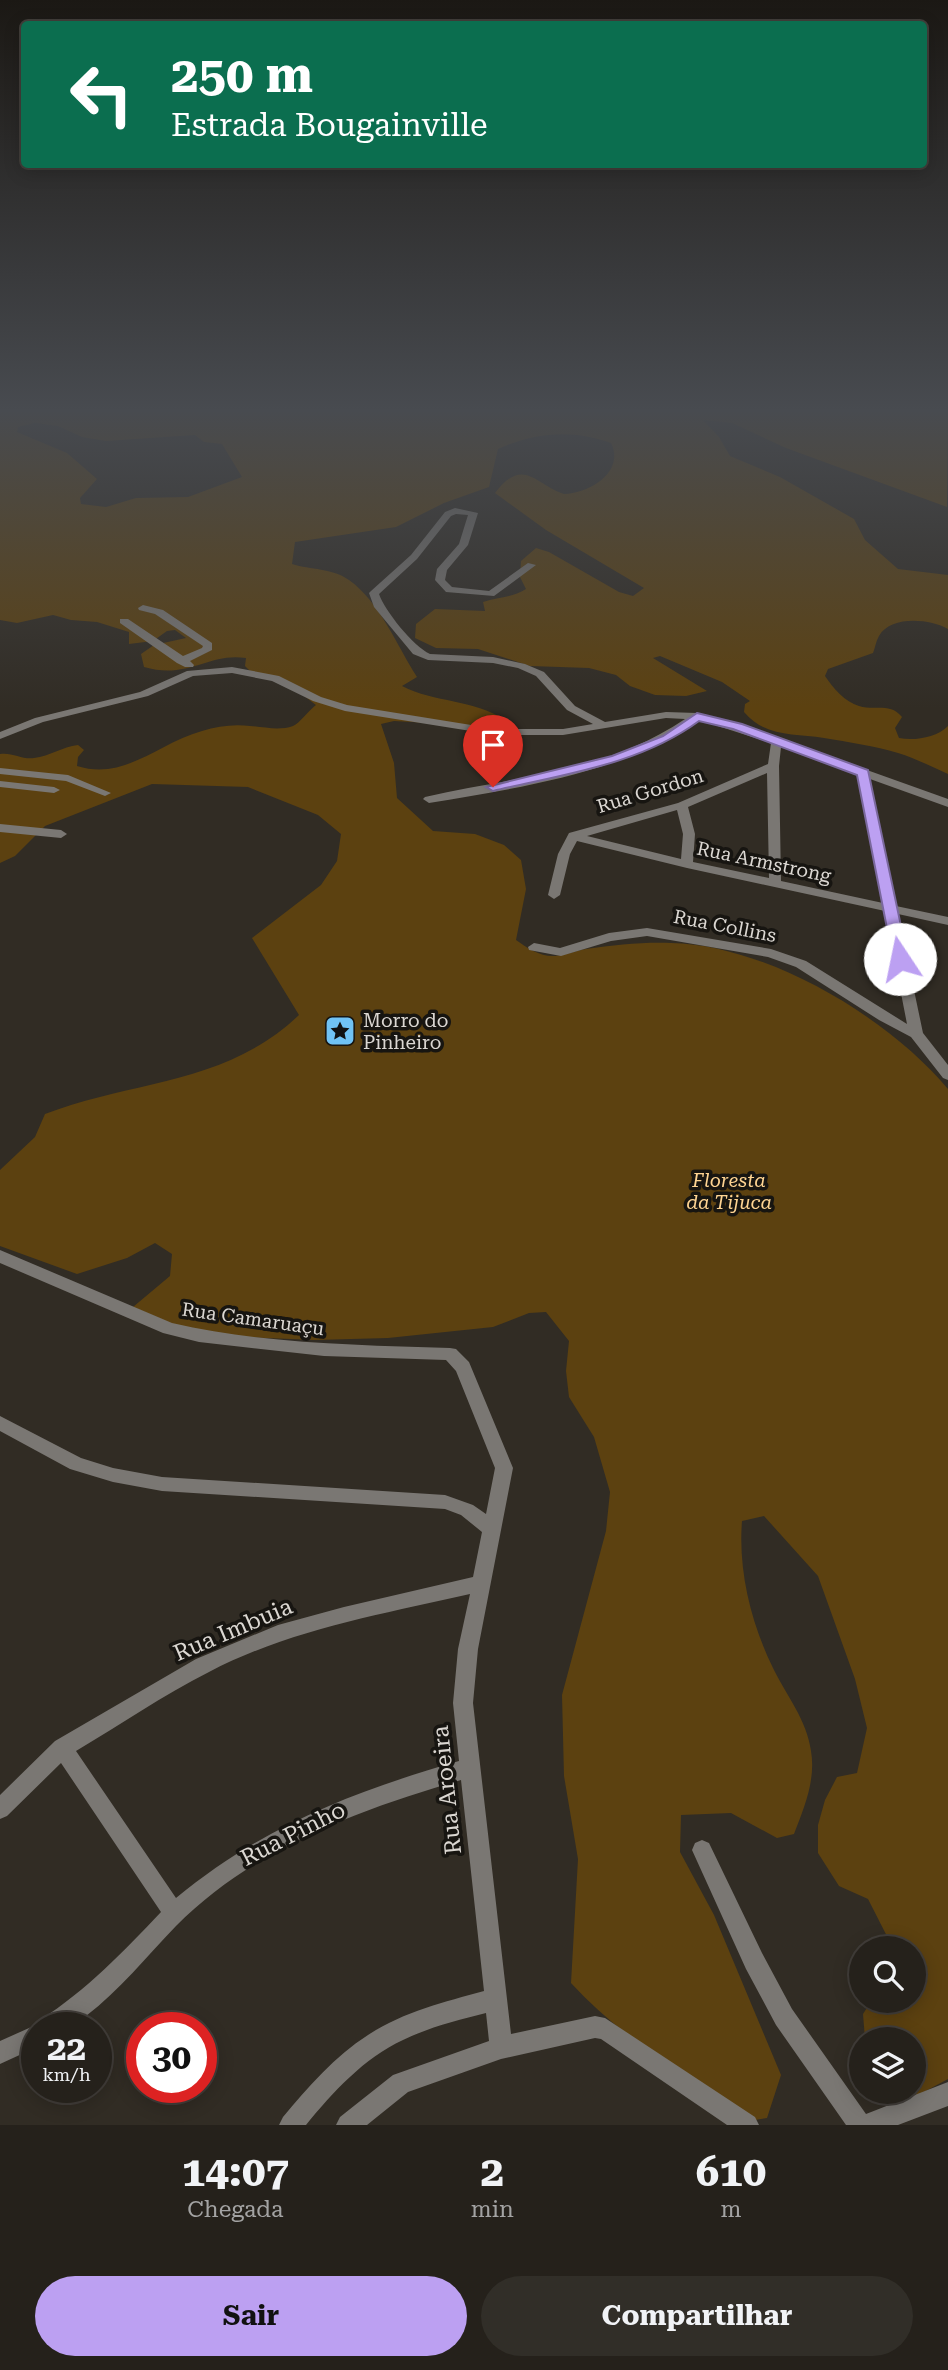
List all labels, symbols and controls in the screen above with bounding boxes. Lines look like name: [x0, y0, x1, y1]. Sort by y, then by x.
text: 250 m: [171, 47, 313, 104]
icon: left: [56, 49, 147, 140]
text: Estrada Bougainville: [171, 106, 488, 144]
pin: [463, 715, 523, 787]
icon: arrive: [474, 726, 512, 764]
street label: Rua Gordon: [594, 764, 706, 818]
street label: Rua Armstrong: [695, 837, 833, 887]
street label: Rua Collins: [672, 905, 778, 947]
position arrow: [863, 922, 937, 996]
place label: Morro do Pinheiro: [363, 1009, 448, 1054]
place icon: Morro do Pinheiro: [323, 1014, 357, 1048]
park label: Floresta da Tijuca: [686, 1169, 772, 1214]
street label: Rua Camaruaçu: [180, 1298, 326, 1340]
street label: Rua Imbuia: [170, 1593, 297, 1667]
street label: Rua Aroeira: [427, 1724, 467, 1856]
street label: Rua Pinho: [236, 1796, 350, 1872]
map controls: [849, 1936, 926, 2104]
button: search: [849, 1936, 926, 2013]
speed limit sign: 30: [126, 2012, 217, 2103]
button: layers: [849, 2027, 926, 2104]
text: 22: [47, 2028, 86, 2069]
text: km/h: [42, 2064, 91, 2085]
text: 14:07: [182, 2147, 289, 2196]
text: 2: [481, 2147, 504, 2196]
text: 610: [696, 2147, 766, 2196]
text: Chegada: [187, 2196, 283, 2223]
text: min: [471, 2196, 514, 2223]
text: m: [720, 2196, 741, 2223]
button: Sair: [35, 2276, 467, 2356]
button: Compartilhar: [481, 2276, 913, 2356]

